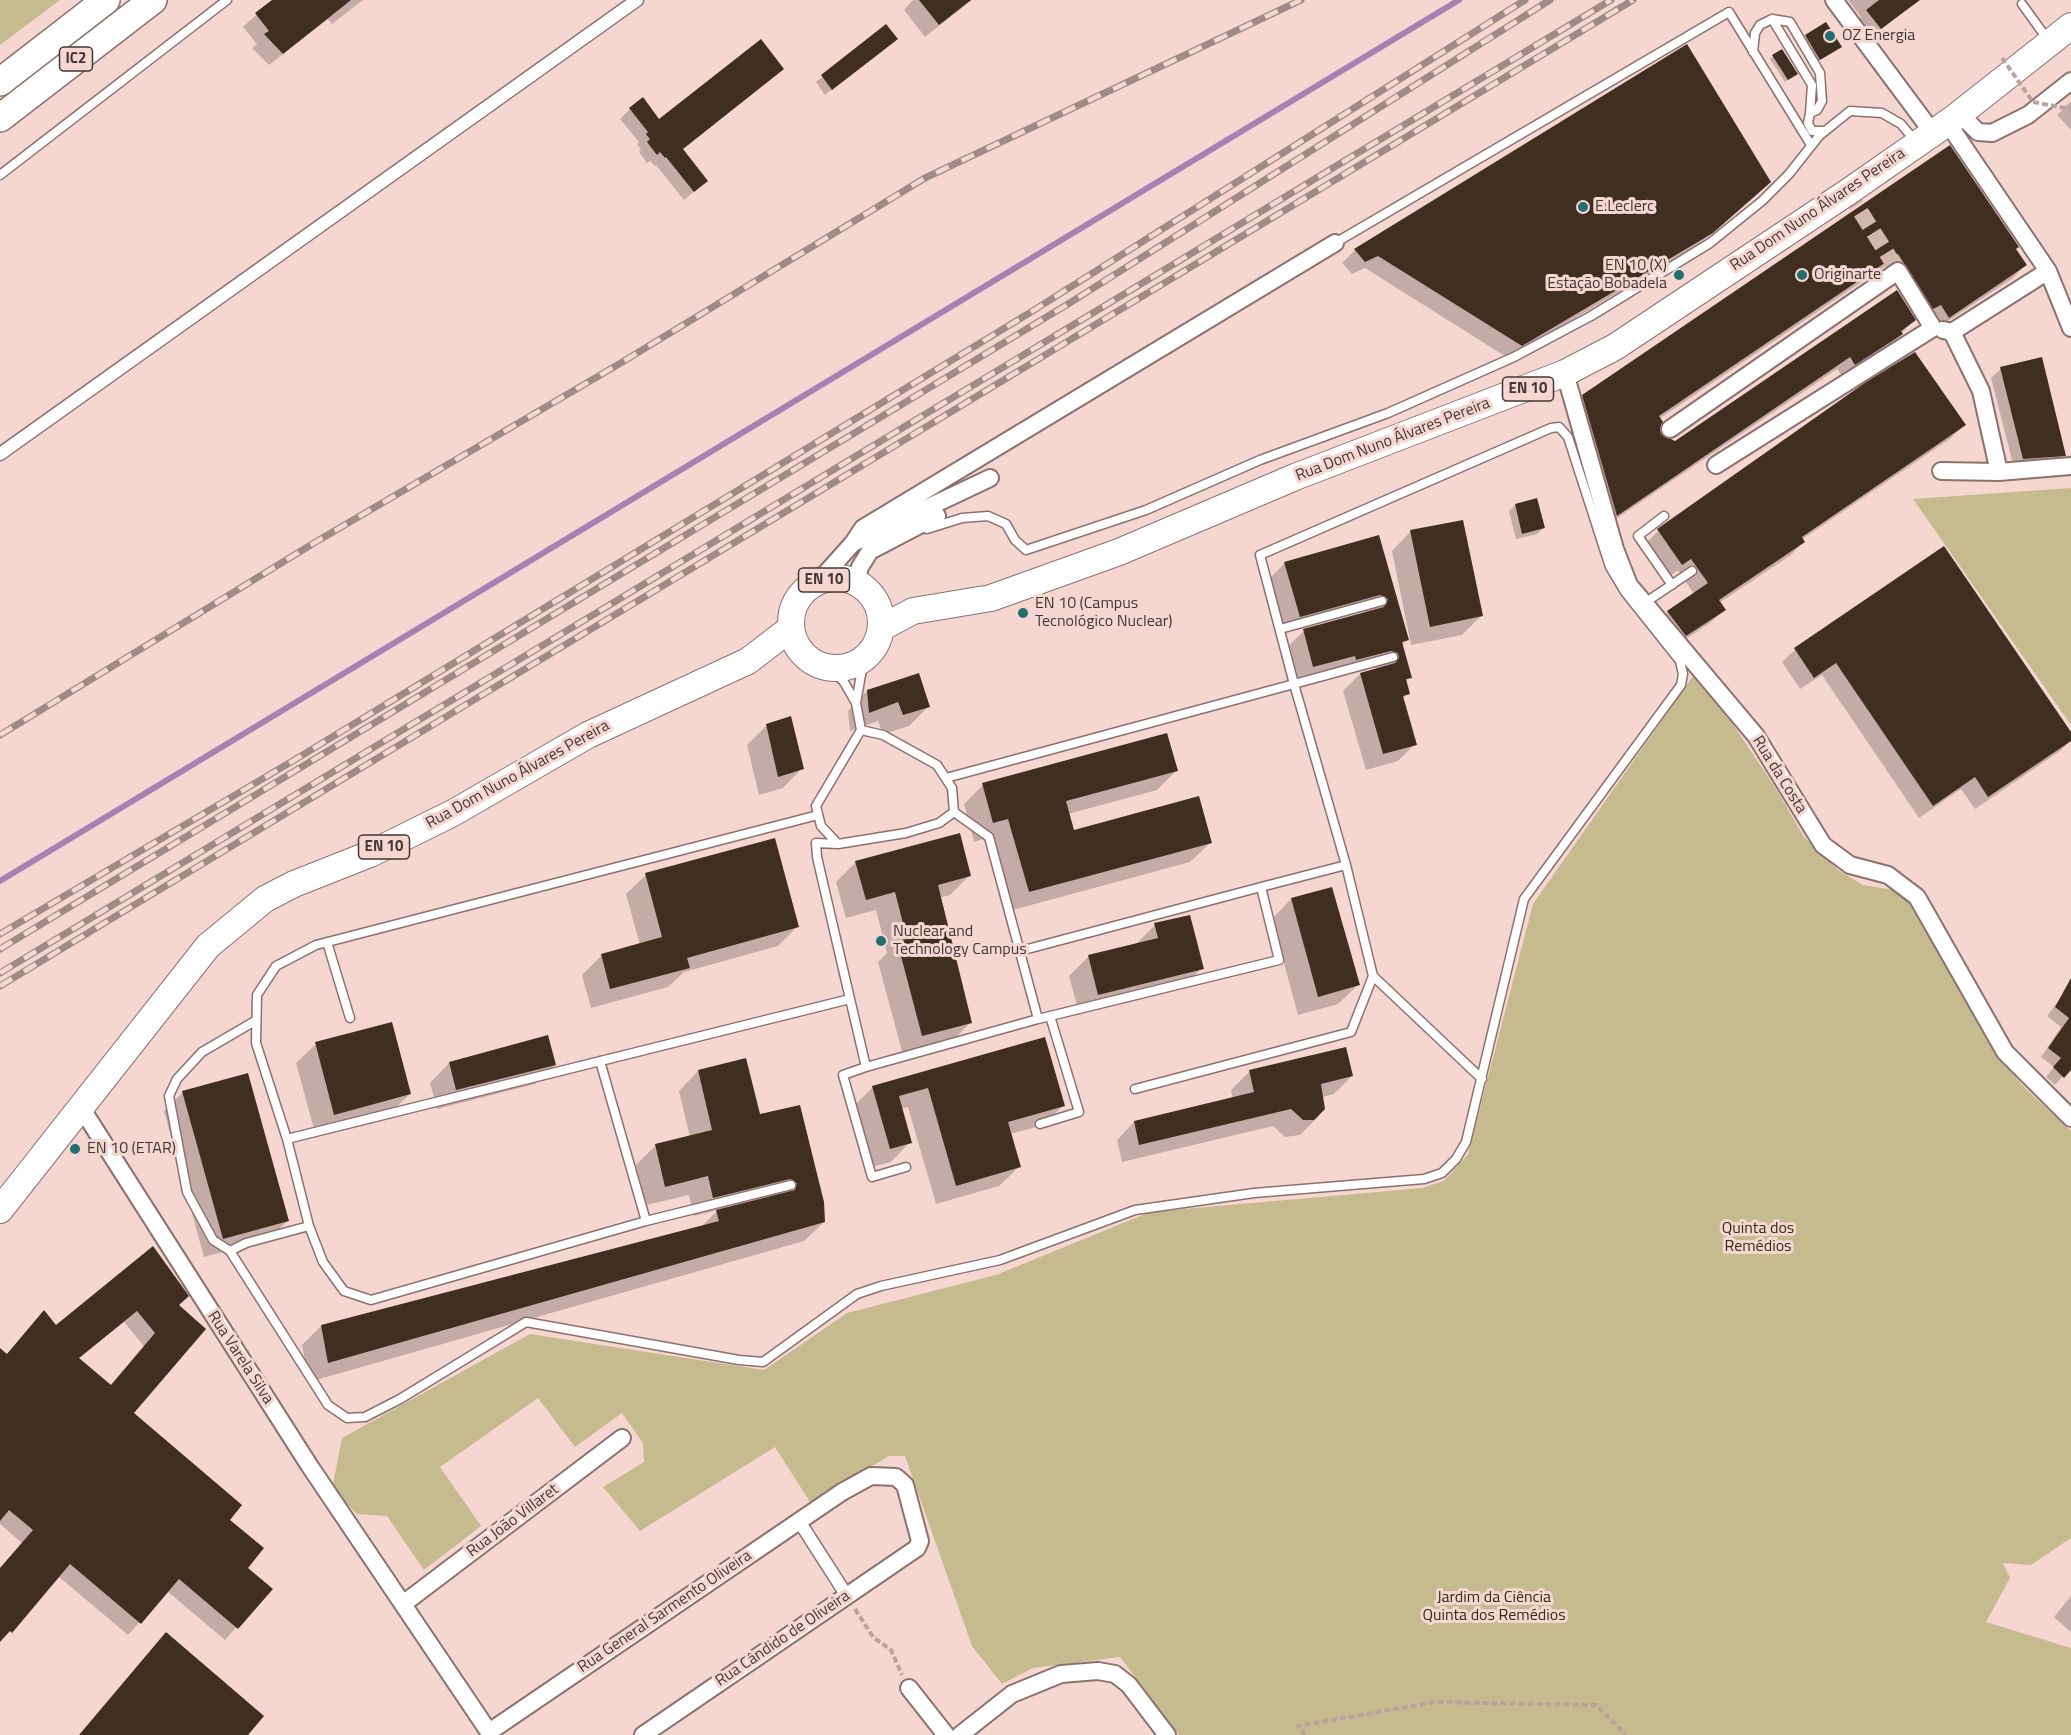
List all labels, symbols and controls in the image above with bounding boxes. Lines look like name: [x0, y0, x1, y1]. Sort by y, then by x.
place label: OZ Energia: [1842, 26, 1915, 46]
marker: OZ Energia: [1823, 29, 1837, 43]
road number: IC2: [60, 47, 92, 71]
street label: Rua Dom Nuno Álvares Pereira: [1727, 144, 1909, 276]
place label: E.Leclerc: [1595, 197, 1654, 217]
marker: E.Leclerc: [1576, 200, 1590, 214]
place label: EN 10 (X) Estação Bobadela: [1547, 256, 1667, 294]
place label: Originarte: [1814, 265, 1881, 285]
marker: EN 10 (X) Estação Bobadela: [1672, 268, 1686, 282]
marker: Originarte: [1795, 268, 1809, 282]
road number: EN 10: [1502, 377, 1553, 401]
street label: Rua Dom Nuno Álvares Pereira: [1293, 394, 1493, 486]
road number: EN 10: [798, 568, 850, 592]
place label: EN 10 (Campus Tecnológico Nuclear): [1035, 594, 1173, 632]
marker: EN 10 (Campus Tecnológico Nuclear): [1016, 606, 1030, 620]
street label: Rua Dom Nuno Álvares Pereira: [423, 717, 613, 833]
street label: Rua da Costa: [1748, 733, 1810, 817]
road number: EN 10: [358, 835, 410, 859]
place label: Nuclear and Technology Campus: [893, 922, 1027, 960]
marker: Nuclear and Technology Campus: [874, 934, 888, 948]
place label: EN 10 (ETAR): [87, 1139, 176, 1159]
marker: EN 10 (ETAR): [68, 1142, 82, 1156]
park label: Quinta dos Remédios: [1722, 1219, 1794, 1257]
street label: Rua Varela Silva: [203, 1308, 277, 1408]
street label: Rua João Villaret: [463, 1480, 563, 1562]
street label: Rua General Sarmento Oliveira: [574, 1547, 756, 1677]
street label: Rua Cândido de Oliveira: [712, 1587, 854, 1691]
park label: Jardim da Ciência Quinta dos Remédios: [1422, 1588, 1566, 1626]

